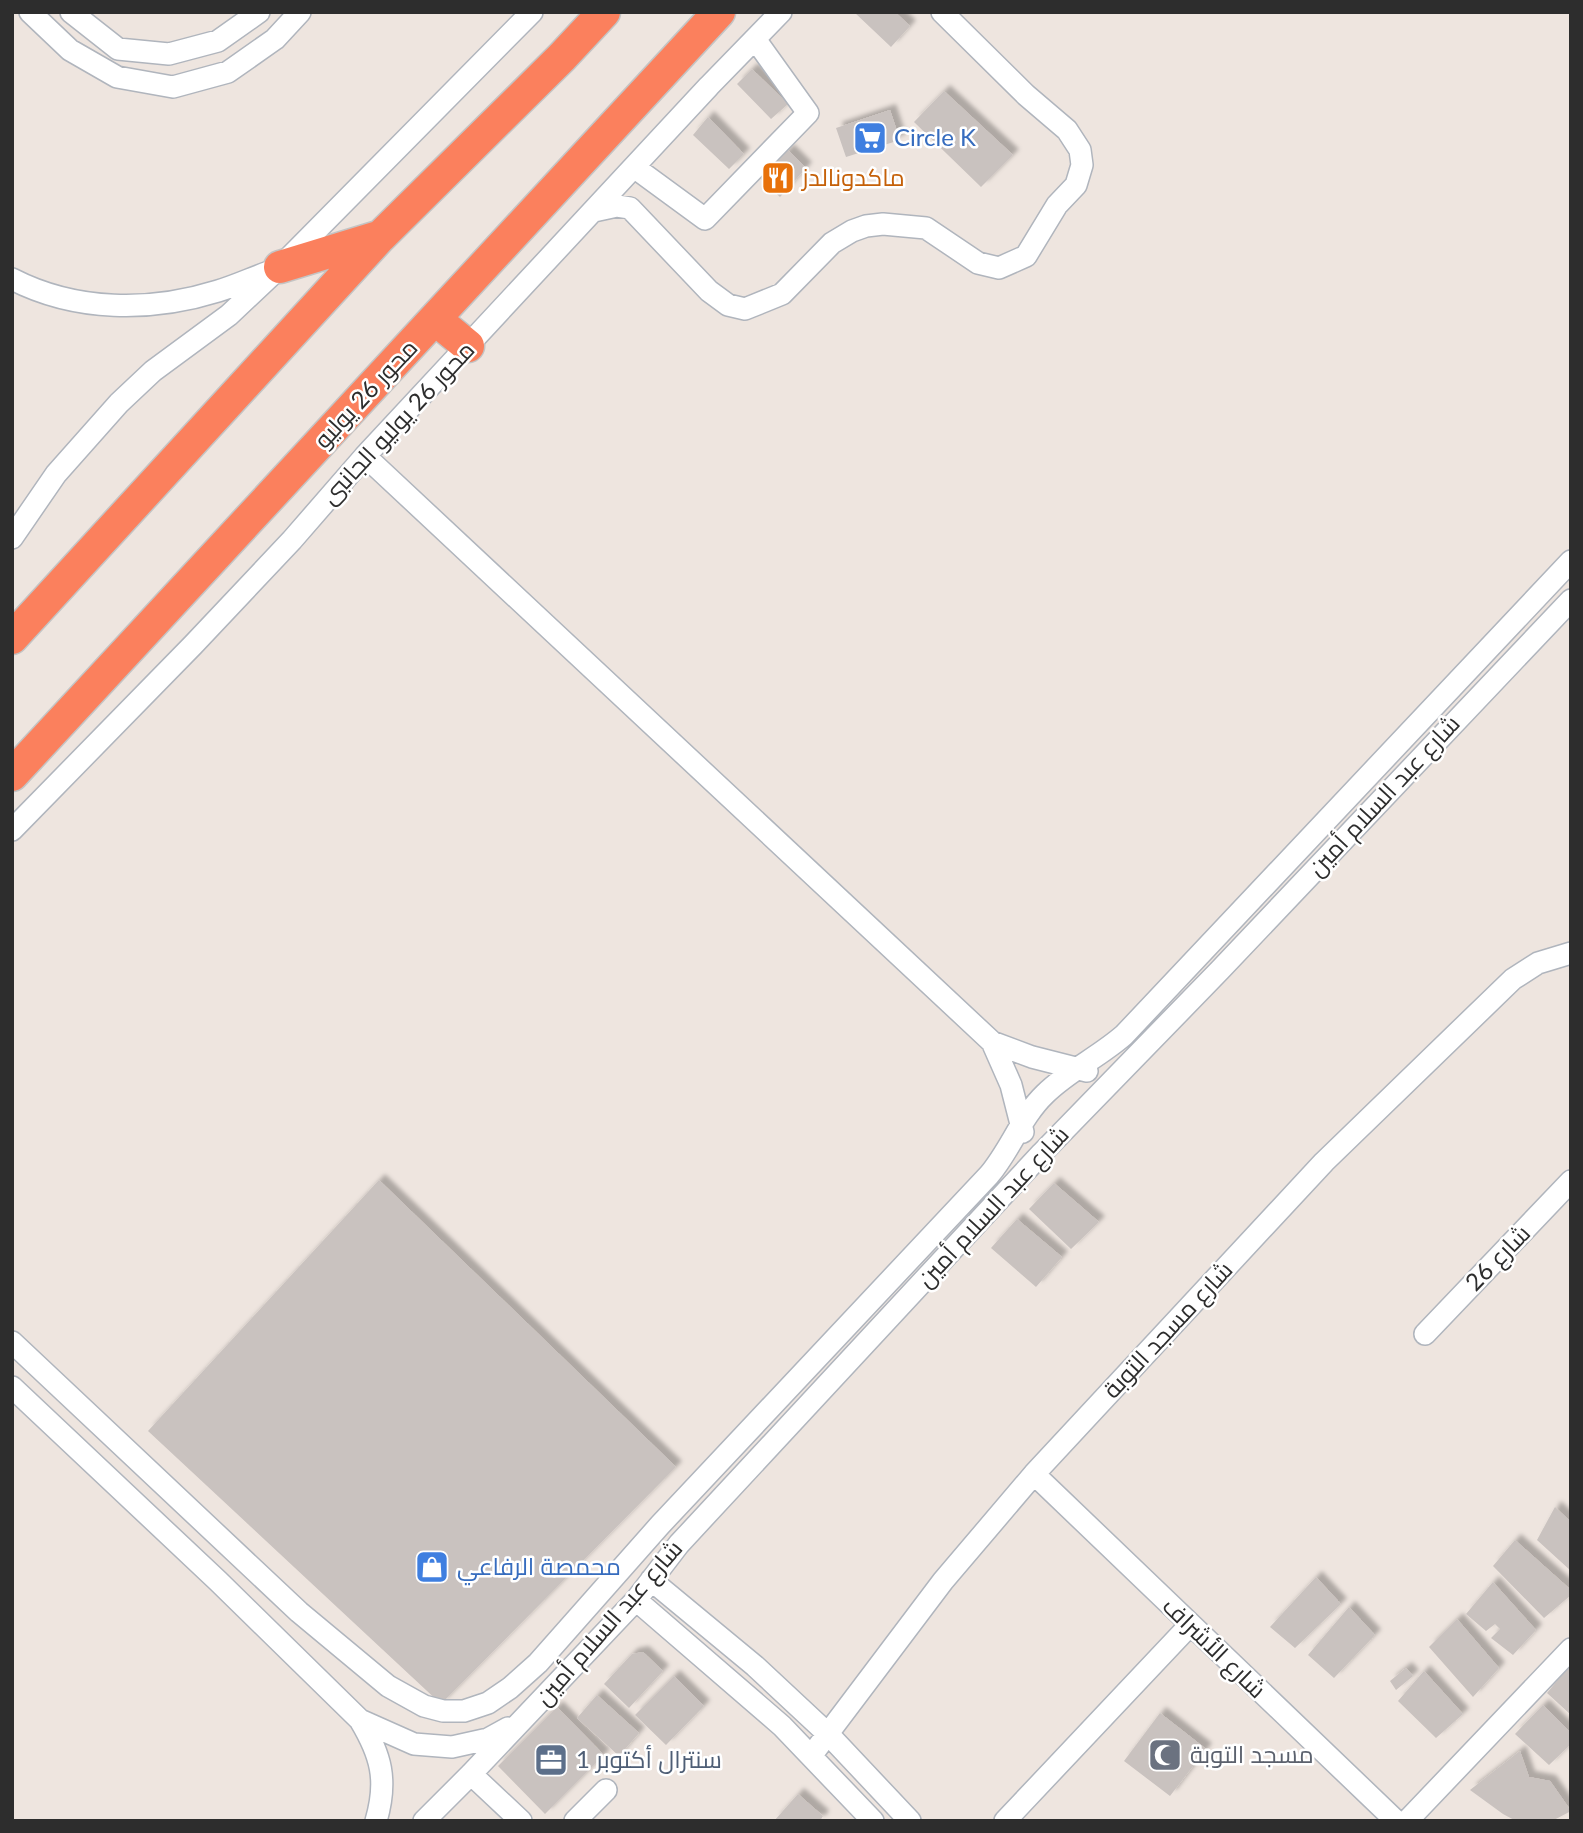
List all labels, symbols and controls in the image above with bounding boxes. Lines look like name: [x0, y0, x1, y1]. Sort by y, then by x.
supermarket icon: Circle K: [851, 119, 889, 157]
place label: Circle K: [894, 122, 976, 151]
restaurant icon: ماكدونالدز: [759, 159, 797, 197]
place label: ماكدونالدز: [800, 162, 905, 191]
street label: محور 26 يوليو: [307, 333, 423, 453]
street label: محور 26 يوليو الجانبى: [314, 335, 480, 510]
street label: شارع عبد السلام أمين: [1301, 708, 1467, 884]
street label: شارع عبد السلام أمين: [910, 1119, 1076, 1295]
street label: شارع 26: [1459, 1218, 1537, 1298]
street label: شارع مسجد التوبة: [1096, 1255, 1240, 1405]
street label: شارع عبد السلام أمين: [528, 1533, 690, 1713]
shop icon: محمصة الرفاعي: [413, 1548, 451, 1586]
place label: محمصة الرفاعي: [457, 1551, 621, 1586]
street label: شارع الأشراف: [1155, 1590, 1273, 1706]
mosque icon: مسجد التوبة: [1146, 1736, 1184, 1774]
place label: مسجد التوبة: [1190, 1739, 1314, 1768]
office icon: سنترال أكتوبر 1: [532, 1741, 570, 1779]
place label: سنترال أكتوبر 1: [576, 1744, 722, 1774]

